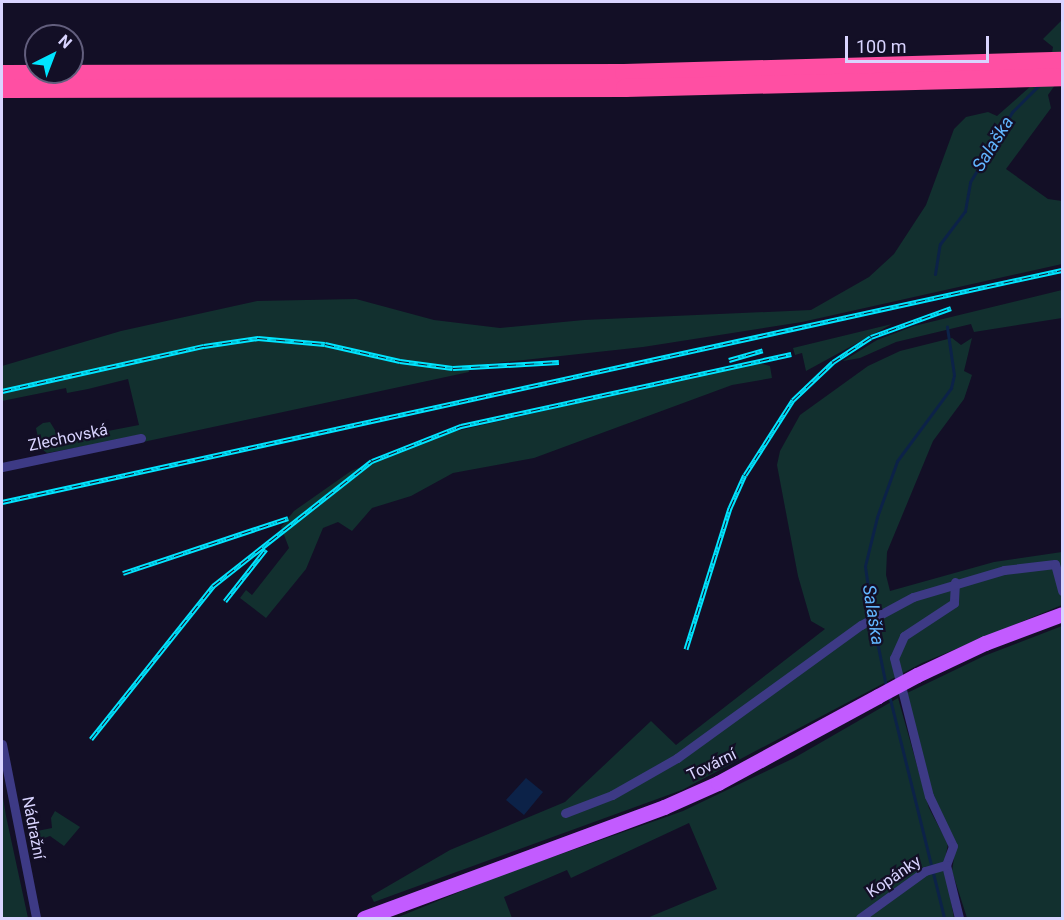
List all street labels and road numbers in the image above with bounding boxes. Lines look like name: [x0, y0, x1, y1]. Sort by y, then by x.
street label: Zlechovská: [26, 420, 110, 456]
street label: Tovární: [684, 745, 740, 785]
street label: Nádražní: [18, 795, 48, 861]
street label: Kopánky: [863, 852, 925, 902]

